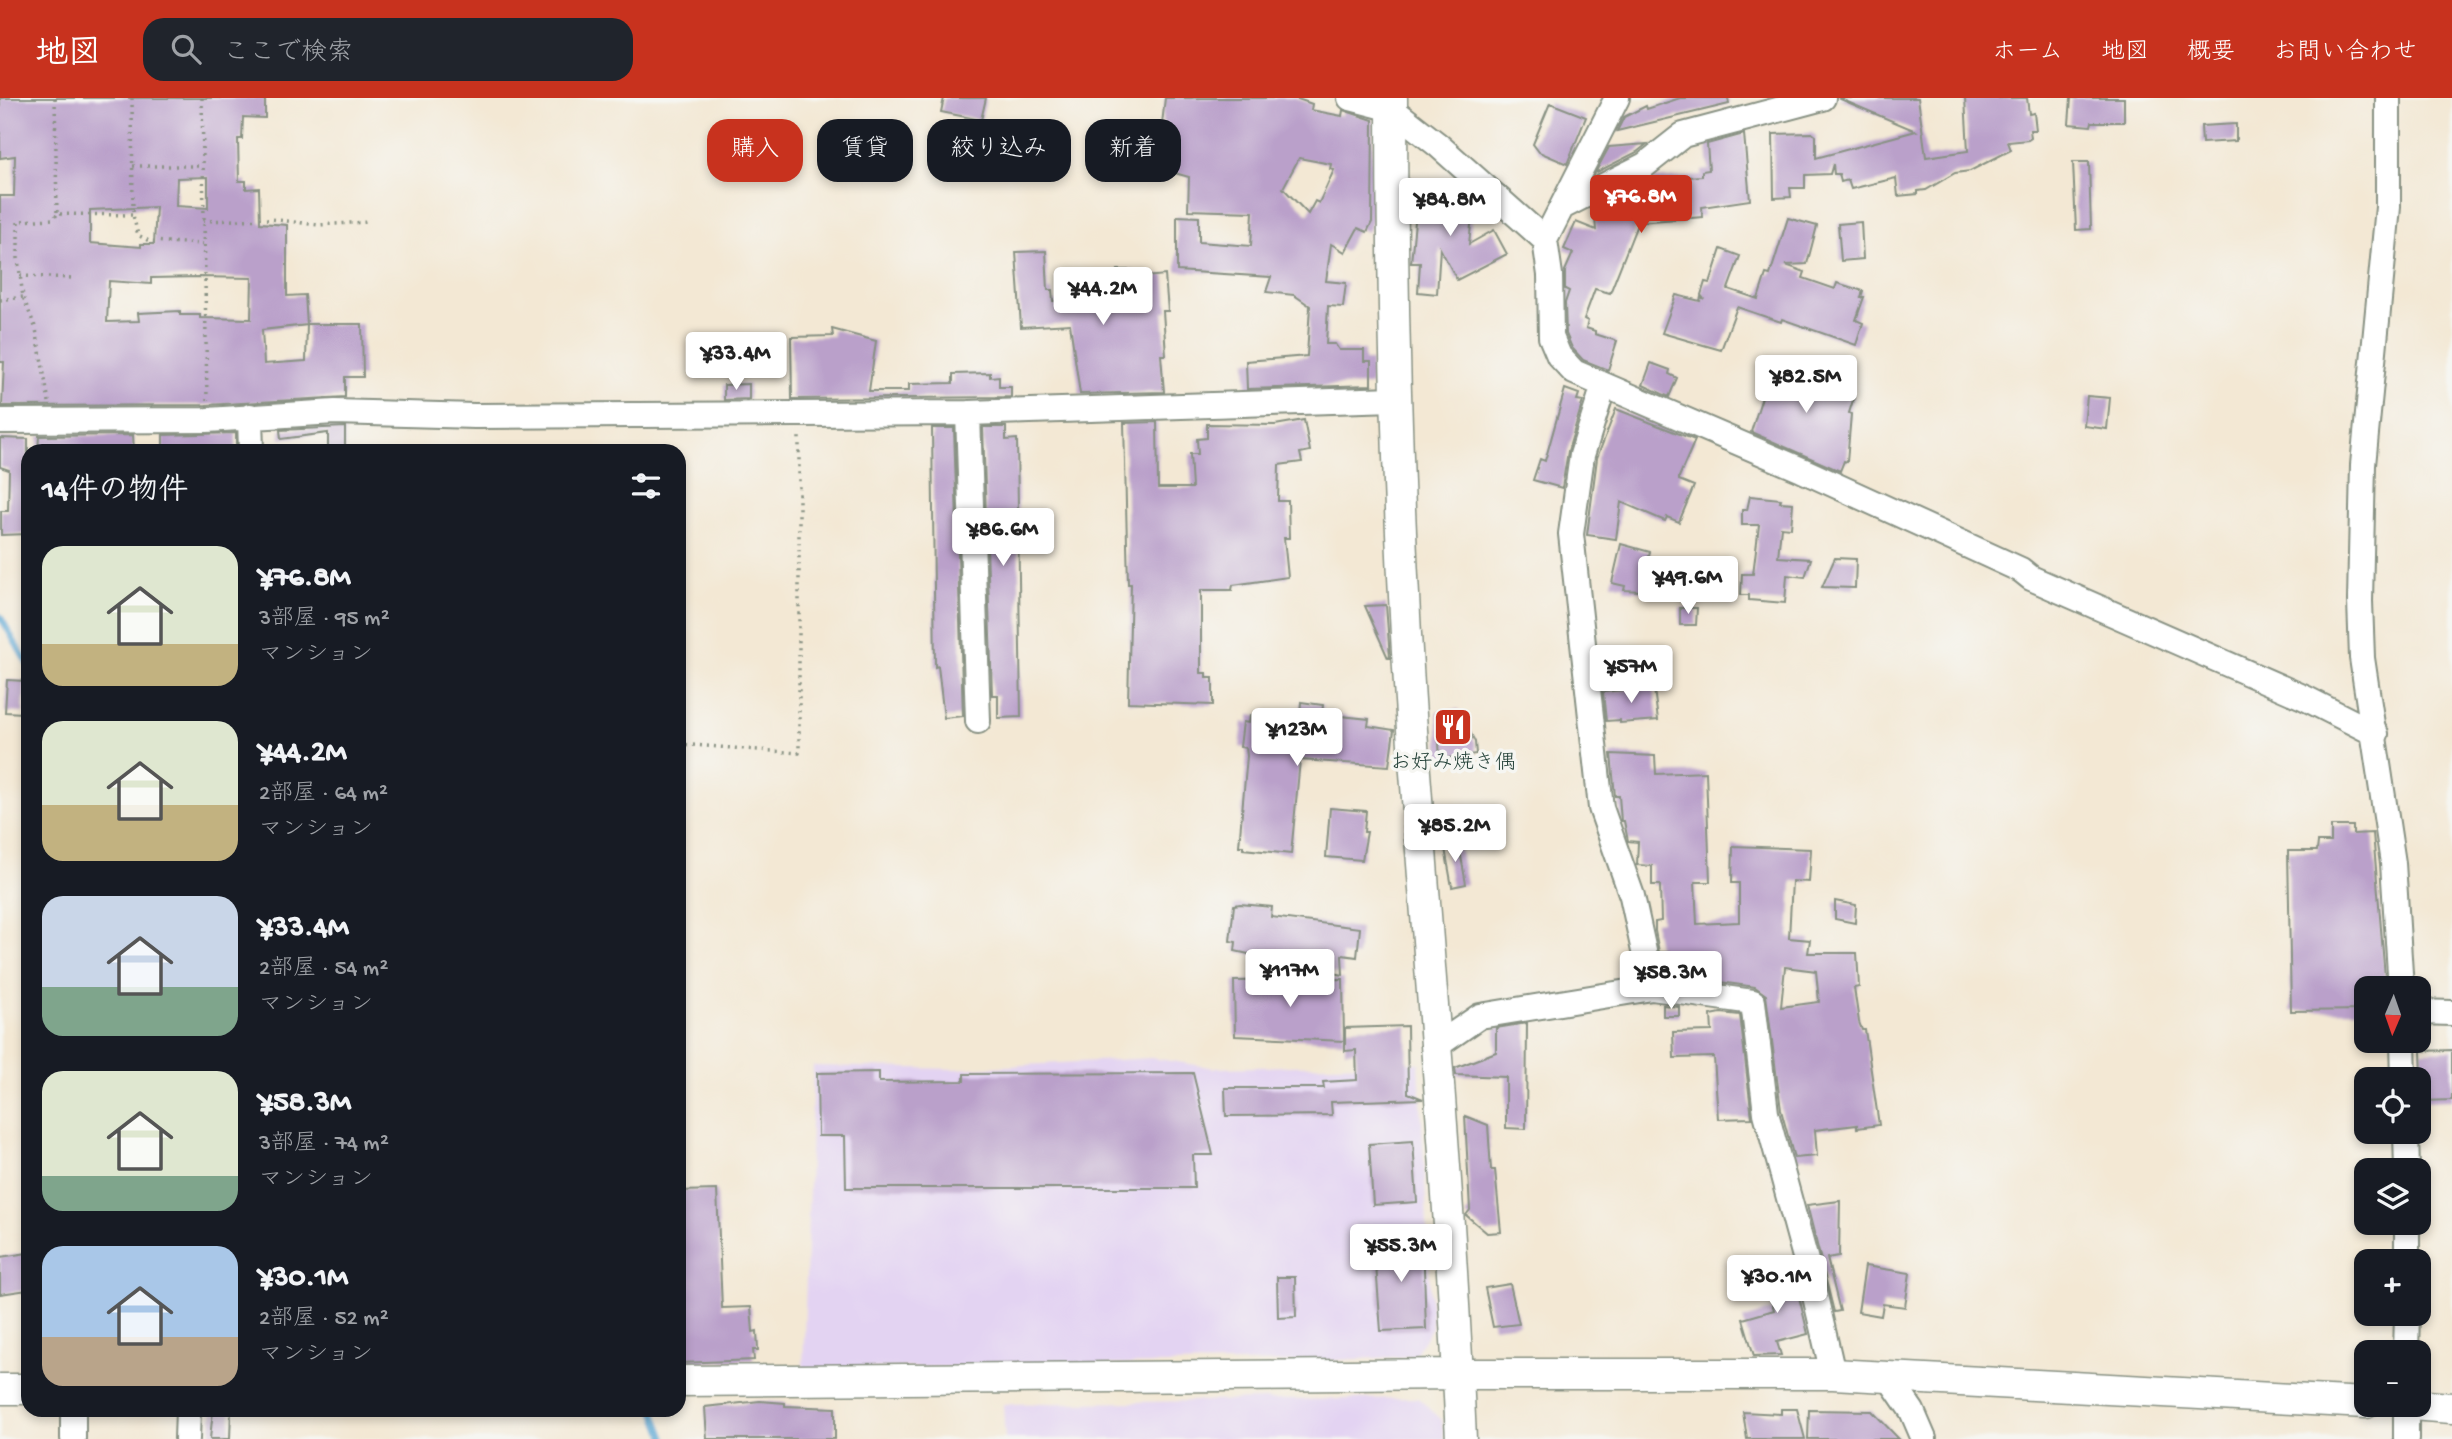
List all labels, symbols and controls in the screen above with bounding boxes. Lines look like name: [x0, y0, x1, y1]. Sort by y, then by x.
search box: [143, 18, 633, 81]
icon: search: [167, 30, 205, 68]
text: 地図: [35, 37, 101, 75]
text: ここで検索: [223, 39, 353, 70]
text: ホーム: [1992, 39, 2063, 68]
text: 地図: [2101, 39, 2149, 68]
text: 概要: [2187, 39, 2235, 68]
text: お問い合わせ: [2273, 39, 2417, 68]
chip: 購入: [707, 119, 803, 182]
chip: 賃貸: [817, 119, 913, 182]
chip: 絞り込み: [927, 119, 1071, 182]
chip: 新着: [1085, 119, 1181, 182]
pin: ¥76.8M: [1584, 176, 1698, 235]
pin: ¥84.8M: [1393, 178, 1507, 238]
text: ¥76.8M: [1606, 184, 1676, 211]
text: ¥84.8M: [1415, 187, 1485, 214]
pin: ¥44.2M: [1046, 268, 1160, 327]
text: ¥44.2M: [1070, 276, 1136, 303]
pin: ¥33.4M: [679, 332, 793, 392]
text: ¥33.4M: [702, 341, 770, 368]
pin: ¥82.5M: [1749, 356, 1863, 415]
text: ¥82.5M: [1771, 364, 1841, 391]
icon: filters: [627, 467, 665, 505]
text: 14件の物件: [42, 475, 188, 510]
pin: ¥86.6M: [946, 508, 1060, 568]
text: ¥86.6M: [968, 517, 1038, 544]
pin: ¥49.6M: [1631, 556, 1745, 616]
text: ¥76.8M: [259, 562, 350, 597]
text: ¥49.6M: [1654, 565, 1722, 592]
icon: home: [98, 574, 182, 658]
text: 3部屋 · 95 m²: [259, 606, 390, 633]
text: マンション: [259, 642, 373, 669]
pin: ¥57M: [1590, 646, 1672, 705]
text: ¥57M: [1606, 654, 1656, 681]
restaurant icon: お好み焼き偶: [1432, 706, 1474, 748]
pin: ¥123M: [1248, 708, 1346, 768]
text: ¥123M: [1267, 717, 1327, 744]
text: ¥44.2M: [259, 737, 346, 772]
icon: home: [98, 749, 182, 833]
place label: お好み焼き偶: [1390, 751, 1516, 777]
text: 2部屋 · 64 m²: [259, 781, 388, 808]
pin: ¥85.2M: [1398, 804, 1512, 864]
text: ¥85.2M: [1420, 813, 1490, 840]
text: マンション: [259, 817, 373, 844]
text: ¥33.4M: [259, 912, 349, 947]
icon: home: [98, 924, 182, 1008]
pin: ¥117M: [1241, 950, 1339, 1009]
pin: ¥58.3M: [1614, 951, 1728, 1011]
text: 2部屋 · 54 m²: [259, 956, 388, 983]
text: ¥117M: [1261, 958, 1319, 985]
text: ¥58.3M: [1636, 960, 1706, 987]
north arrow: [2354, 976, 2431, 1054]
map controls: [2354, 976, 2431, 1417]
text: マンション: [259, 992, 373, 1019]
button: locate: [2354, 1067, 2431, 1144]
text: ¥58.3M: [259, 1087, 351, 1122]
icon: home: [98, 1099, 182, 1183]
text: 3部屋 · 74 m²: [259, 1131, 389, 1158]
button: layers: [2354, 1158, 2431, 1235]
text: マンション: [259, 1167, 373, 1194]
pin: ¥55.3M: [1344, 1224, 1458, 1284]
text: ¥55.3M: [1366, 1233, 1436, 1260]
button: +: [2354, 1249, 2431, 1326]
pin: ¥30.1M: [1720, 1256, 1834, 1315]
text: ¥30.1M: [259, 1262, 348, 1297]
text: ¥30.1M: [1743, 1264, 1811, 1291]
icon: home: [98, 1274, 182, 1358]
text: 2部屋 · 52 m²: [259, 1306, 389, 1333]
button: −: [2354, 1340, 2431, 1417]
text: マンション: [259, 1342, 373, 1369]

